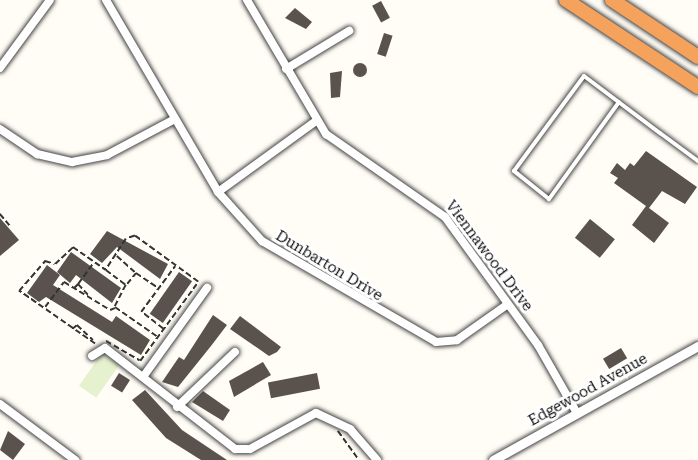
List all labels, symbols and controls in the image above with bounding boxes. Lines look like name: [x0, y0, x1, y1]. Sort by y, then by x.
street label: Viennawood Drive: [442, 197, 536, 315]
street label: Dunbarton Drive: [272, 227, 386, 305]
street label: Edgewood Avenue: [525, 350, 651, 430]

